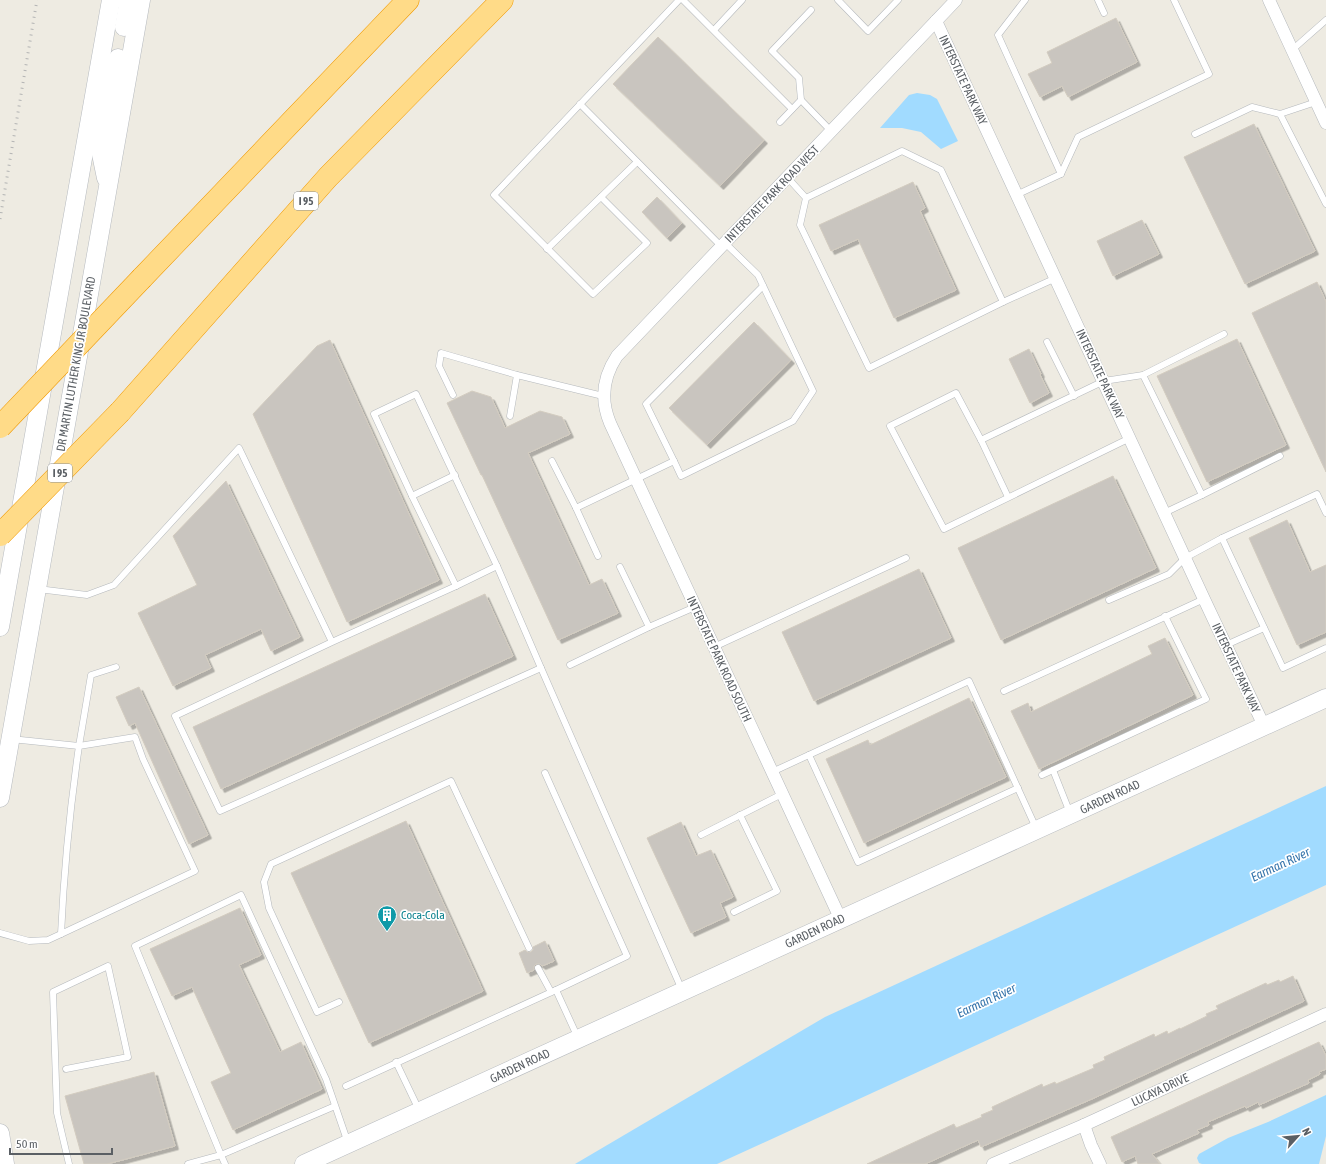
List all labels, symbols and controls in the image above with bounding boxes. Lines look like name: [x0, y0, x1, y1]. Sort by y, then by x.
street label: INTERSTATE PARK WAY: [936, 33, 990, 128]
street label: INTERSTATE PARK ROAD WEST: [722, 142, 823, 246]
road number: I 95: [294, 192, 318, 210]
street label: DR MARTIN LUTHER KING JR BOULEVARD: [54, 275, 98, 453]
street label: INTERSTATE PARK WAY: [1073, 327, 1127, 422]
road number: I 95: [48, 464, 72, 482]
street label: INTERSTATE PARK ROAD SOUTH: [684, 594, 754, 724]
street label: INTERSTATE PARK WAY: [1209, 621, 1263, 716]
street label: GARDEN ROAD: [1078, 777, 1142, 817]
water label: Earman River: [1248, 844, 1313, 885]
building icon: Coca-Cola: [376, 904, 398, 932]
place label: Coca-Cola: [401, 908, 445, 922]
street label: GARDEN ROAD: [783, 911, 847, 951]
water label: Earman River: [954, 980, 1019, 1021]
street label: GARDEN ROAD: [488, 1046, 552, 1086]
street label: LUCAYA DRIVE: [1129, 1071, 1191, 1109]
north arrow: [1278, 1116, 1318, 1156]
text: N: [1300, 1126, 1314, 1137]
scale bar: [10, 1130, 112, 1156]
text: 50 m: [16, 1137, 38, 1151]

